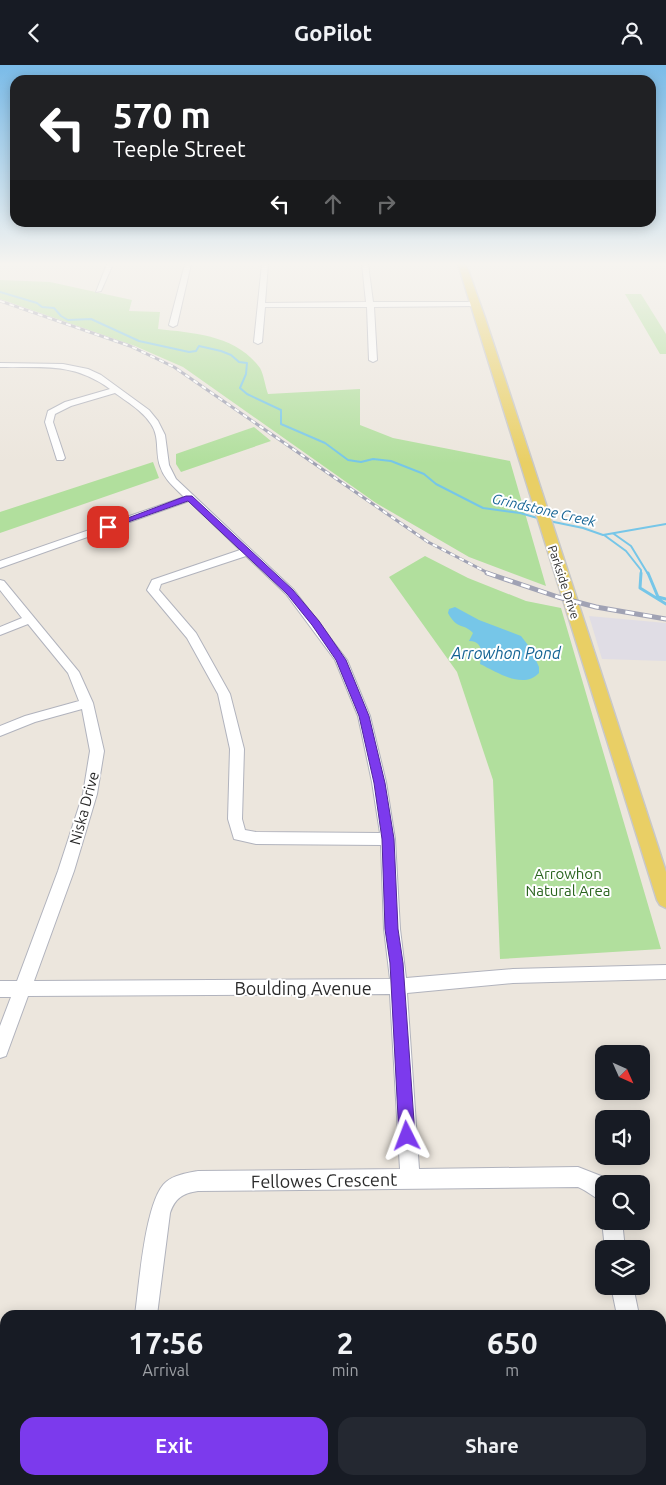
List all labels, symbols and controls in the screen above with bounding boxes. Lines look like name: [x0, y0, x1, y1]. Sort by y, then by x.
icon: back: [20, 19, 48, 47]
icon: person: [618, 19, 646, 47]
text: GoPilot: [294, 20, 372, 45]
icon: left: [30, 95, 95, 160]
text: 570 m: [113, 95, 211, 135]
text: Teeple Street: [113, 136, 246, 161]
icon: left: [266, 190, 294, 218]
icon: ahead: [319, 190, 347, 218]
icon: right: [372, 190, 400, 218]
water label: Grindstone Creek: [491, 490, 598, 530]
pin: [87, 506, 129, 548]
icon: arrive: [94, 513, 122, 541]
street label: Parkside Drive: [546, 544, 582, 620]
water label: Arrowhon Pond: [450, 644, 562, 662]
street label: Niska Drive: [66, 770, 102, 846]
park label: Arrowhon Natural Area: [525, 865, 611, 899]
street label: Boulding Avenue: [234, 978, 372, 998]
north arrow: [595, 1045, 650, 1100]
map controls: [595, 1045, 650, 1295]
position arrow: [380, 1109, 432, 1161]
button: sound: [595, 1110, 650, 1165]
street label: Fellowes Crescent: [251, 1169, 397, 1191]
button: search: [595, 1175, 650, 1230]
button: layers: [595, 1240, 650, 1295]
text: 17:56: [128, 1326, 203, 1360]
text: 2: [337, 1326, 354, 1360]
text: 650: [487, 1326, 538, 1360]
text: Arrival: [143, 1361, 189, 1379]
text: min: [332, 1361, 359, 1379]
text: m: [505, 1361, 519, 1379]
button: Exit: [20, 1417, 328, 1475]
button: Share: [338, 1417, 646, 1475]

